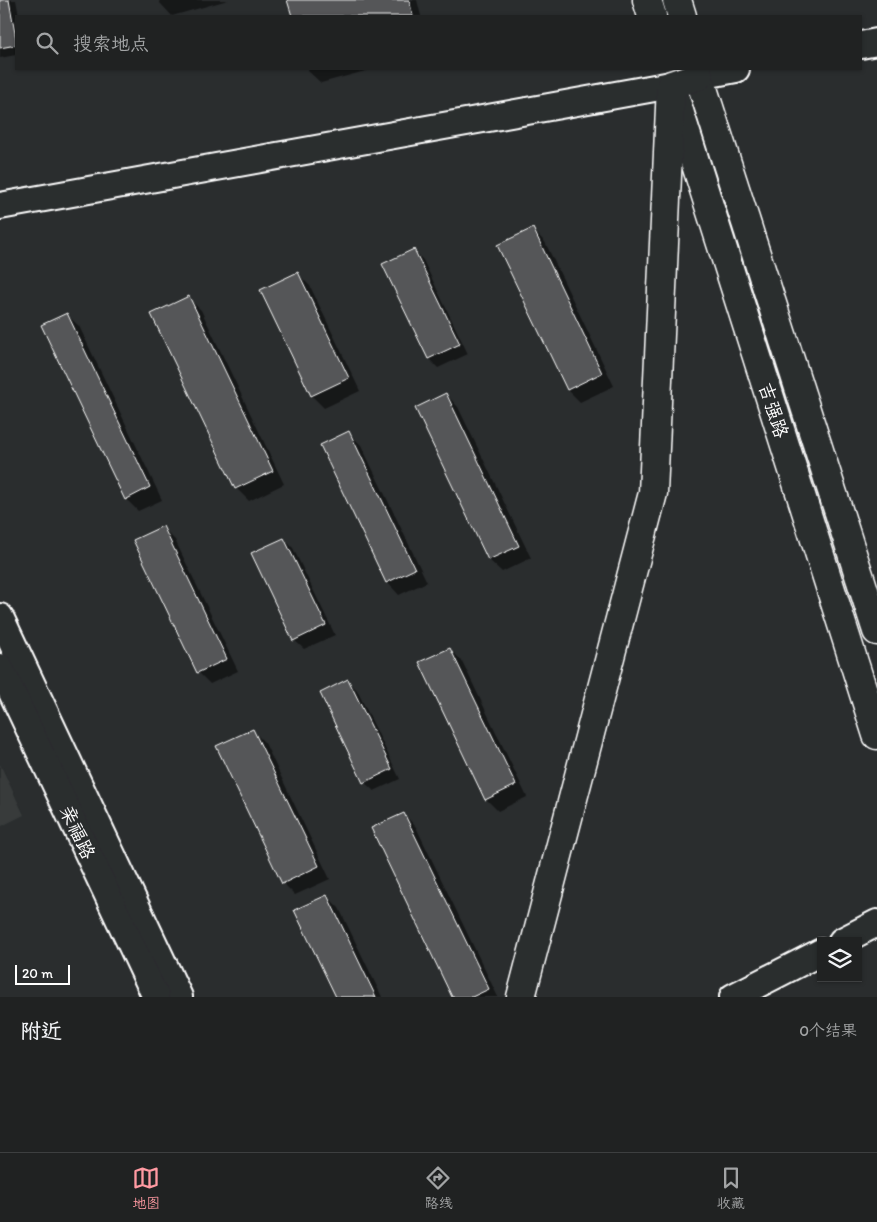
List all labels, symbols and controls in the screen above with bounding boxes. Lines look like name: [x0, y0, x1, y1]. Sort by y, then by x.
search box: [15, 15, 862, 70]
icon: search: [33, 29, 61, 57]
text: 搜索地点: [73, 32, 149, 55]
street label: 吉强路: [754, 379, 793, 441]
street label: 亲福路: [55, 802, 100, 863]
map controls: [817, 937, 862, 982]
button: layers: [817, 937, 862, 982]
scale bar: [15, 962, 70, 985]
text: 20 m: [22, 965, 53, 982]
text: 附近: [20, 1018, 62, 1043]
text: 0个结果: [799, 1021, 857, 1040]
tab: 地图: [132, 1164, 160, 1212]
tab: 路线: [424, 1164, 452, 1212]
tab: 收藏: [717, 1164, 745, 1212]

